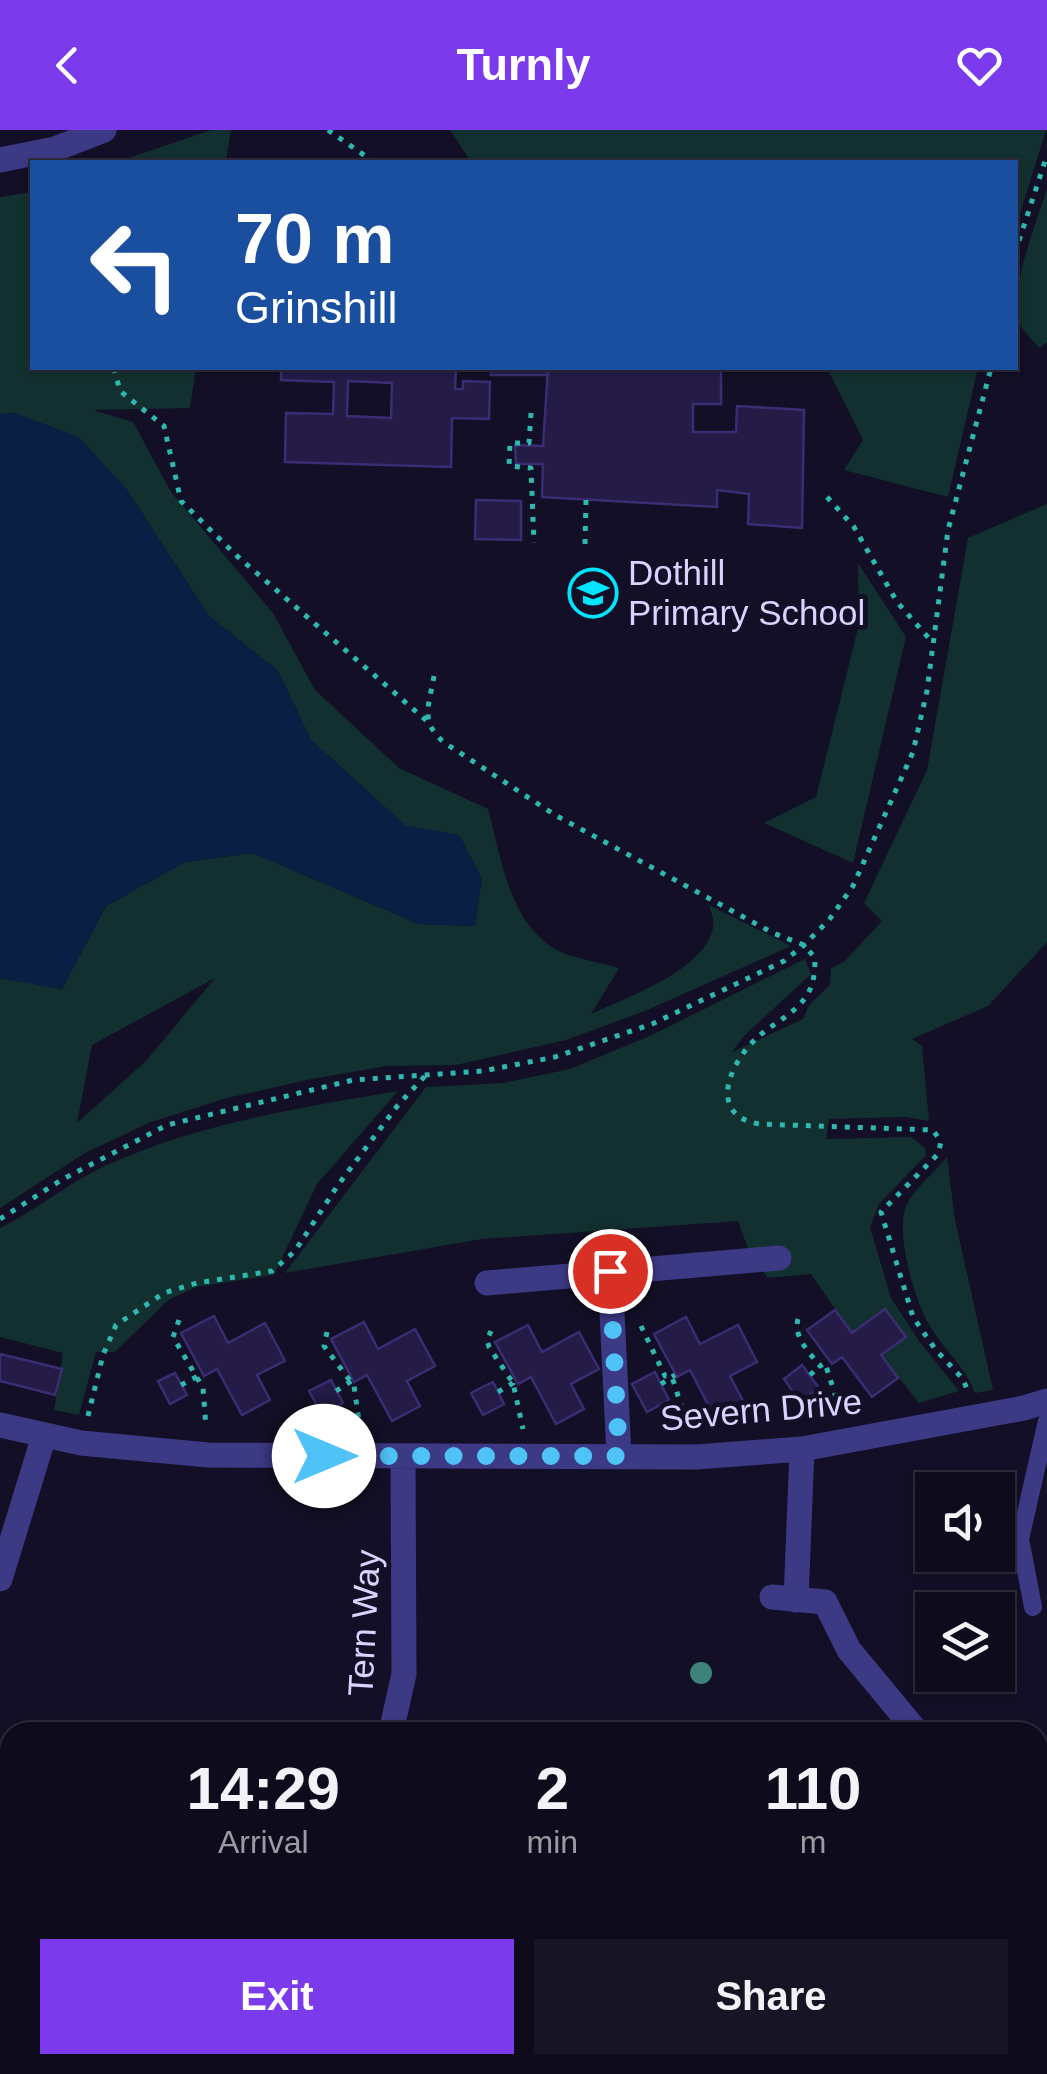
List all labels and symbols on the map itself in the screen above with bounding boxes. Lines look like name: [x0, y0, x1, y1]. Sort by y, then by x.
place label: Dothill Primary School: [628, 553, 865, 632]
school or university icon: Dothill Primary School: [567, 567, 619, 619]
pin: [568, 1229, 653, 1314]
street label: Severn Drive: [658, 1381, 863, 1438]
position arrow: [272, 1404, 376, 1508]
street label: Tern Way: [340, 1548, 387, 1697]

